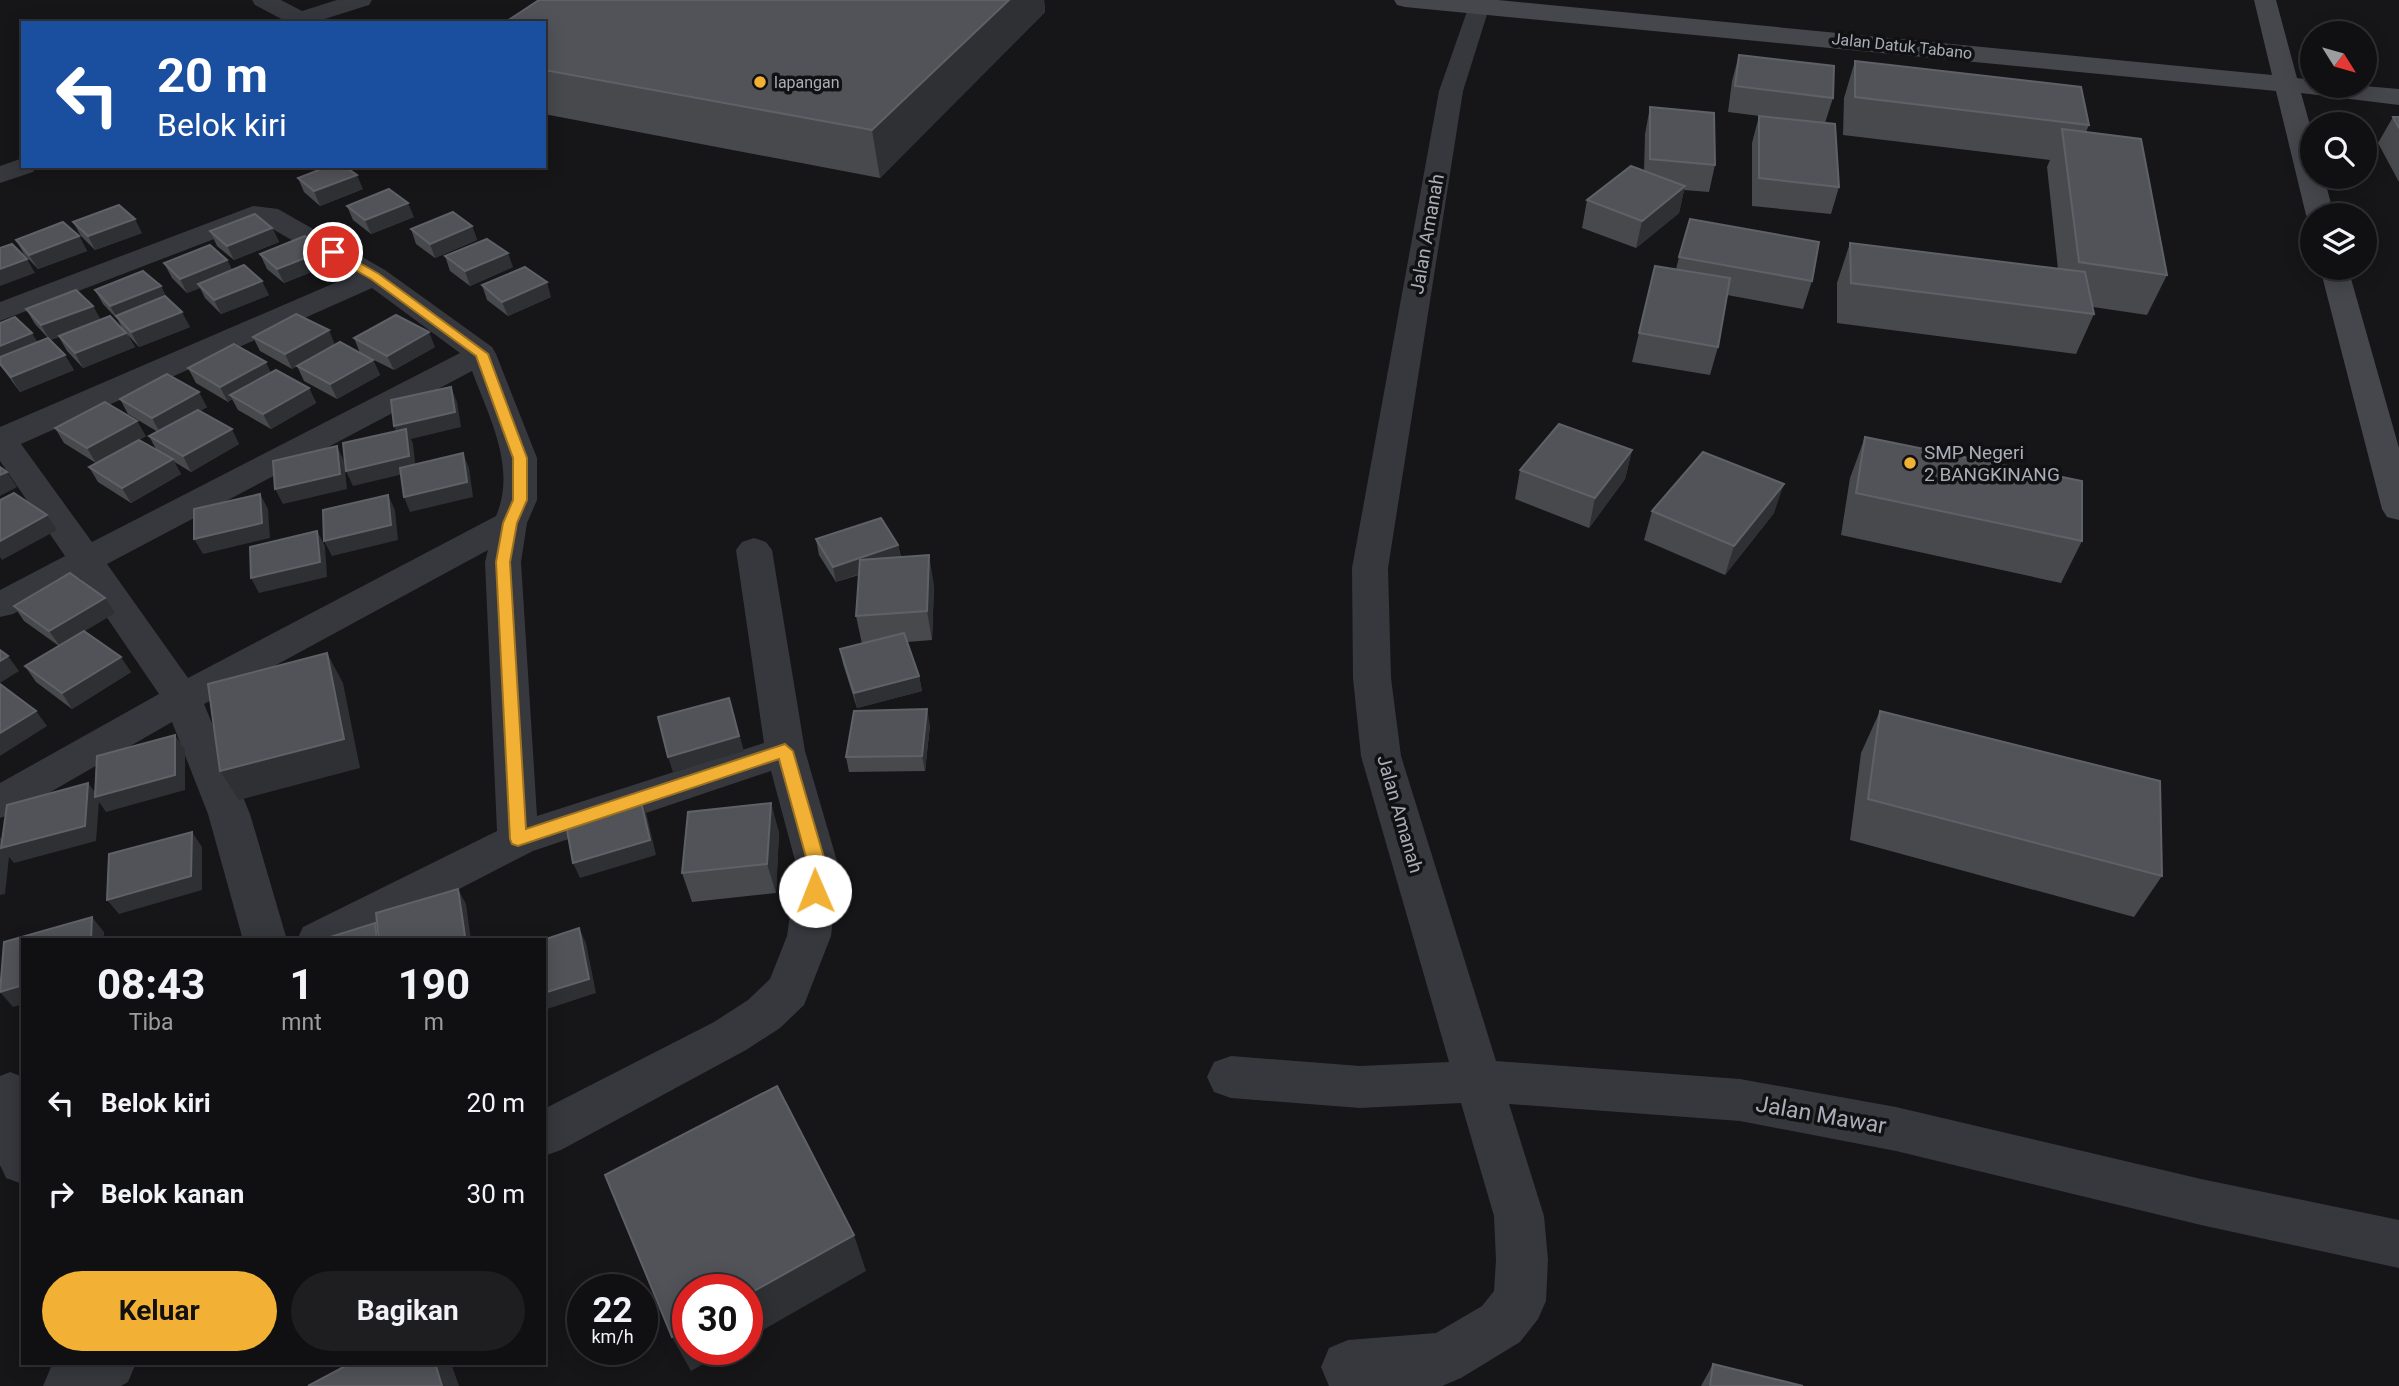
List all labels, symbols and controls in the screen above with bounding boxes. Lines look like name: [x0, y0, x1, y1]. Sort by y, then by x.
north arrow: [2300, 21, 2376, 98]
map controls: [2300, 21, 2377, 280]
street label: Jalan Datuk Tabano: [1831, 29, 1973, 63]
text: 20 m: [157, 47, 268, 104]
icon: left: [42, 49, 133, 140]
place label: lapangan: [774, 73, 840, 92]
marker: lapangan: [752, 74, 768, 90]
text: Belok kiri: [157, 106, 287, 144]
button: search: [2300, 112, 2377, 189]
street label: Jalan Amanah: [1405, 172, 1449, 296]
button: layers: [2300, 203, 2377, 280]
pin: [303, 222, 363, 282]
icon: arrive: [314, 233, 352, 271]
place label: SMP Negeri 2 BANGKINANG: [1924, 441, 2060, 486]
marker: SMP Negeri 2 BANGKINANG: [1902, 455, 1918, 471]
street label: Jalan Amanah: [1372, 752, 1428, 876]
position arrow: [778, 854, 852, 928]
text: 08:43: [97, 960, 205, 1009]
text: 1: [289, 960, 314, 1009]
text: 190: [398, 960, 470, 1009]
text: Tiba: [129, 1009, 174, 1036]
text: mnt: [281, 1009, 322, 1036]
text: m: [424, 1009, 444, 1036]
icon: left: [42, 1084, 80, 1122]
text: Belok kiri: [101, 1088, 211, 1118]
text: 20 m: [467, 1088, 525, 1118]
street label: Jalan Mawar: [1754, 1090, 1888, 1140]
icon: right: [42, 1175, 80, 1213]
text: Belok kanan: [101, 1179, 244, 1209]
text: 30 m: [467, 1179, 525, 1209]
button: Keluar: [42, 1271, 277, 1351]
button: Bagikan: [291, 1271, 525, 1351]
speed limit sign: 30: [672, 1274, 763, 1365]
text: 22: [592, 1290, 633, 1331]
text: km/h: [591, 1326, 634, 1347]

